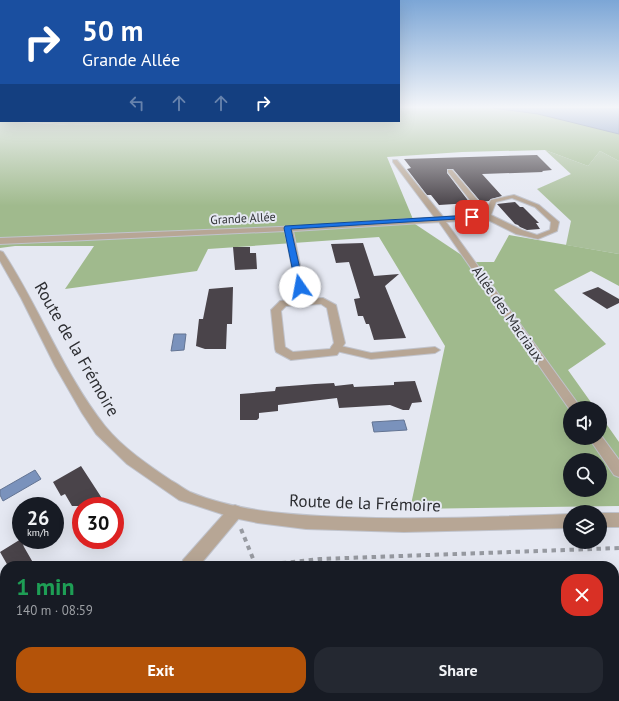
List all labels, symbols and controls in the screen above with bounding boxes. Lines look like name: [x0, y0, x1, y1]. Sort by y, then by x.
text: 50 m: [82, 12, 143, 49]
icon: right: [16, 16, 68, 68]
text: Grande Allée: [82, 48, 180, 71]
icon: left: [126, 92, 148, 114]
icon: ahead: [168, 92, 190, 114]
icon: ahead: [210, 92, 232, 114]
icon: right: [252, 92, 274, 114]
pin: [455, 200, 489, 234]
icon: arrive: [461, 206, 483, 228]
street label: Grande Allée: [210, 209, 276, 227]
street label: Allée des Macriaux: [468, 263, 548, 365]
position arrow: [279, 266, 321, 308]
street label: Route de la Frémoire: [30, 278, 124, 420]
map controls: [563, 401, 607, 549]
button: sound: [563, 401, 607, 445]
button: search: [563, 453, 607, 497]
street label: Route de la Frémoire: [289, 489, 441, 517]
speed limit sign: 30: [72, 497, 124, 549]
text: 26: [27, 505, 49, 531]
button: layers: [563, 505, 607, 549]
text: km/h: [27, 526, 49, 539]
text: 1 min: [16, 571, 75, 602]
button: close: [561, 574, 603, 616]
text: 140 m · 08:59: [16, 602, 93, 619]
button: Exit: [16, 647, 306, 693]
button: Share: [314, 647, 603, 693]

